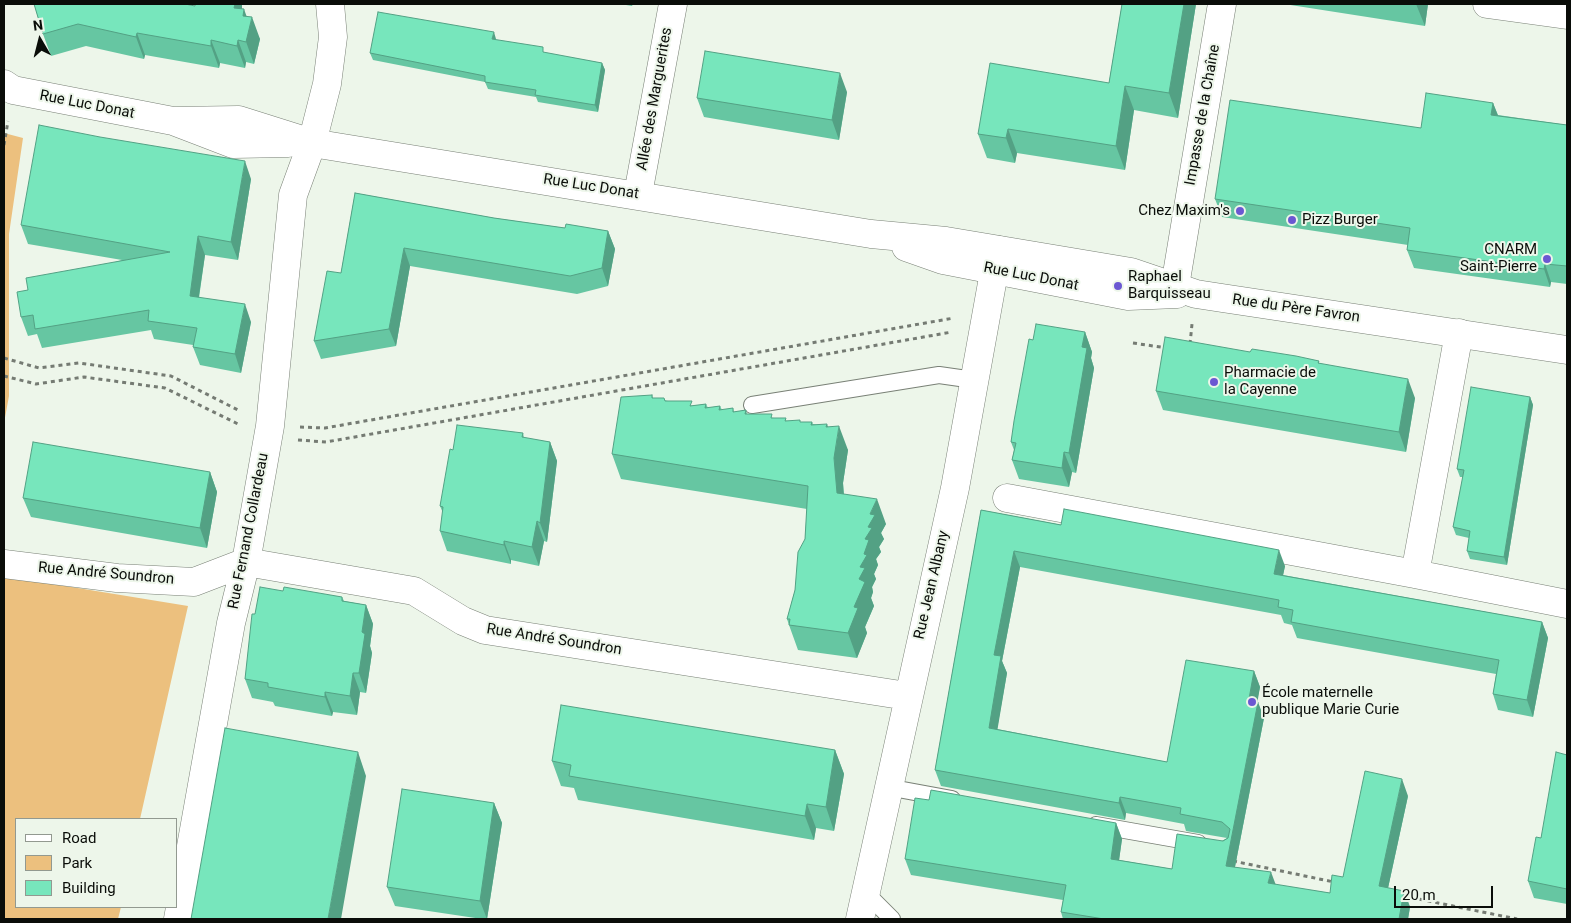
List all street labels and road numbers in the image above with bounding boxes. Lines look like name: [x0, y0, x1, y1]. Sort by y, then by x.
street label: Allée des Marguerites: [634, 26, 676, 172]
street label: Impasse de la Chaîne: [1182, 43, 1224, 187]
street label: Rue Luc Donat: [38, 87, 136, 123]
street label: Rue Luc Donat: [542, 171, 640, 203]
street label: Rue Luc Donat: [982, 259, 1080, 295]
street label: Rue du Père Favron: [1231, 291, 1361, 327]
street label: Rue Fernand Collardeau: [225, 451, 273, 611]
street label: Rue Jean Albany: [911, 529, 953, 641]
street label: Rue André Soundron: [37, 559, 175, 589]
street label: Rue André Soundron: [485, 620, 623, 660]

